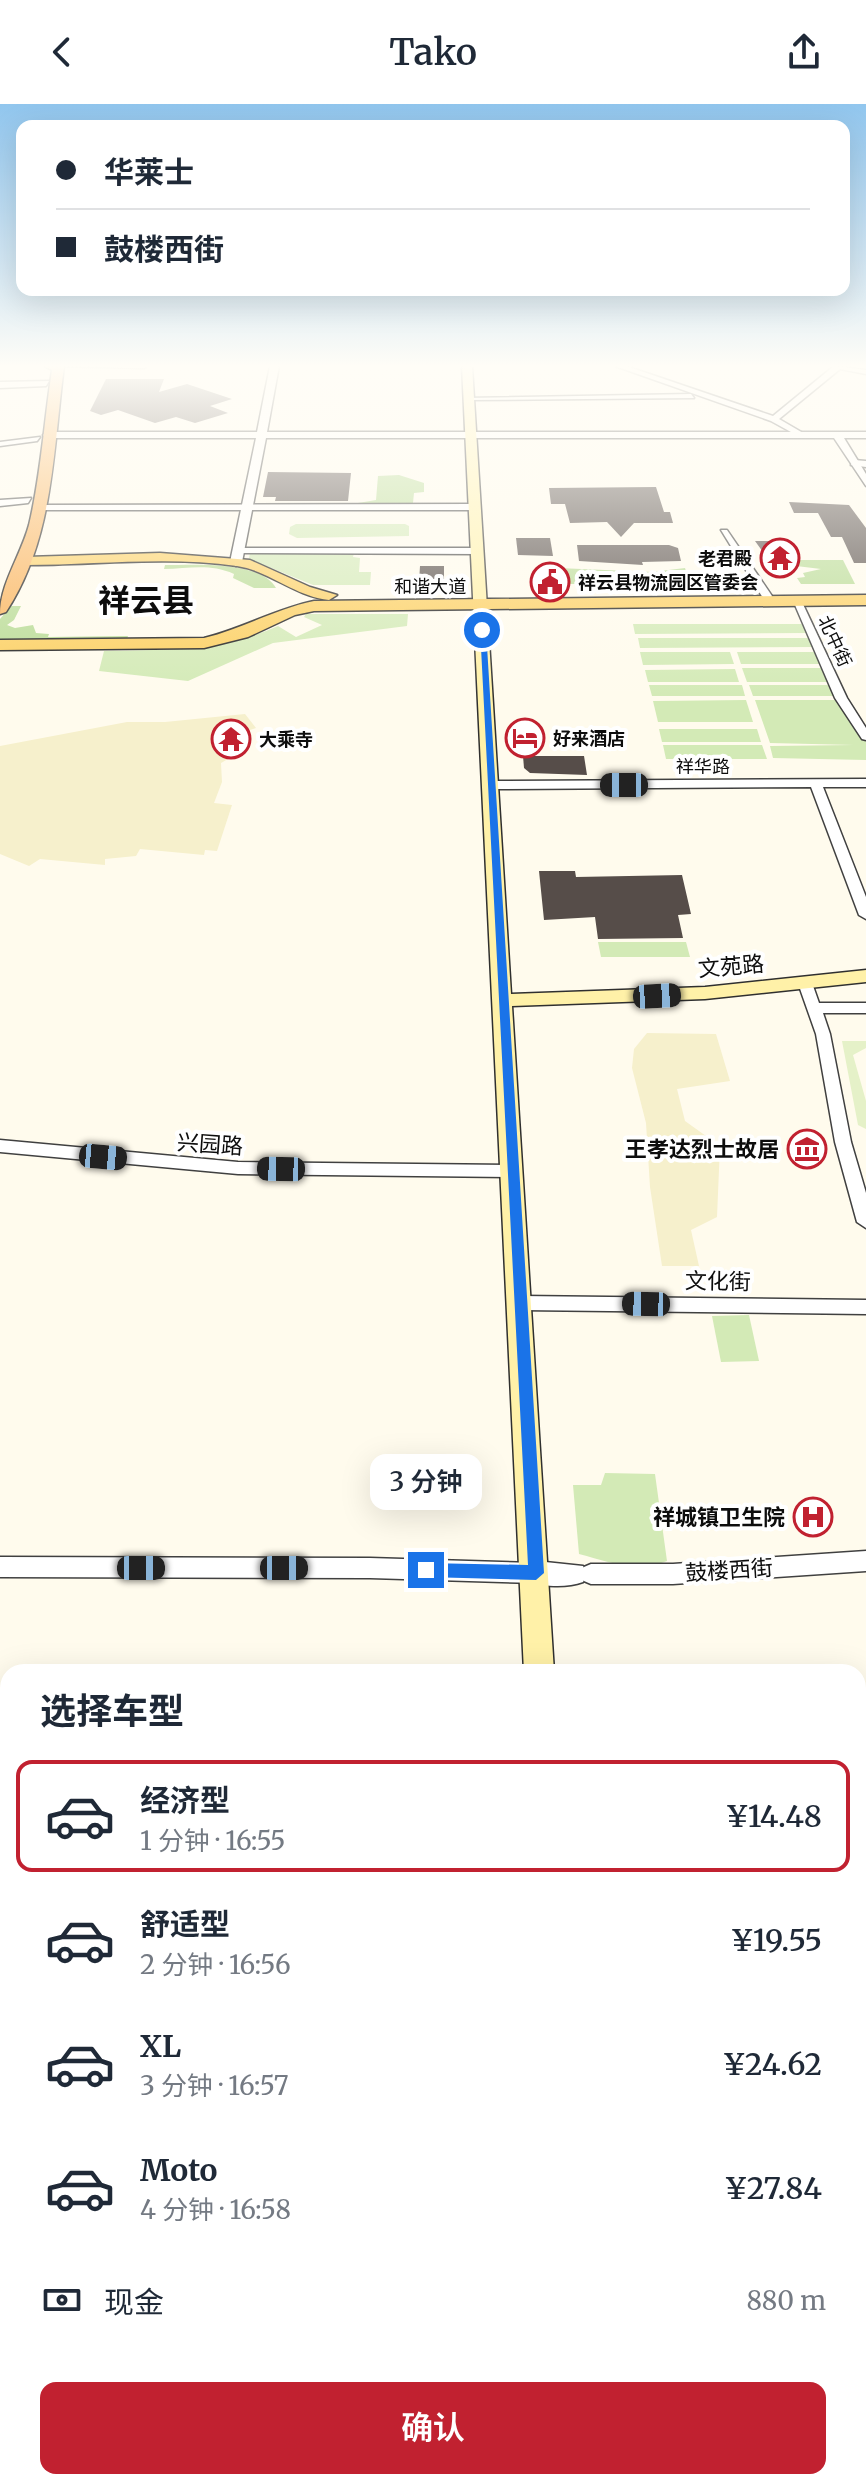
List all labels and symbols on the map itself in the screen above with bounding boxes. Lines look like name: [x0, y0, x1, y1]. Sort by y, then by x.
temple icon: 老君殿: [759, 537, 801, 579]
place label: 老君殿: [698, 547, 752, 570]
public building icon: 祥云县物流园区管委会: [529, 561, 571, 603]
place label: 祥云县物流园区管委会: [578, 571, 758, 594]
street label: 和谐大道: [394, 575, 466, 598]
district label: 祥云县: [98, 581, 194, 621]
route start: [464, 612, 500, 648]
street label: 北中街: [813, 612, 857, 670]
hotel icon: 好来酒店: [504, 717, 546, 759]
temple icon: 大乘寺: [210, 718, 252, 760]
place label: 好来酒店: [553, 727, 625, 750]
place label: 大乘寺: [259, 728, 313, 751]
street label: 祥华路: [676, 755, 730, 778]
car: [600, 773, 648, 797]
street label: 文苑路: [697, 949, 765, 983]
car: [632, 983, 682, 1009]
street label: 兴园路: [176, 1128, 244, 1160]
museum icon: 王孝达烈士故居: [786, 1128, 828, 1170]
place label: 王孝达烈士故居: [625, 1135, 779, 1163]
car: [78, 1143, 128, 1171]
car: [257, 1157, 305, 1181]
street label: 文化街: [685, 1266, 751, 1296]
car: [622, 1292, 670, 1316]
callout: 3 分钟: [370, 1454, 482, 1510]
hospital icon: 祥城镇卫生院: [792, 1496, 834, 1538]
place label: 祥城镇卫生院: [653, 1503, 785, 1531]
route end: [408, 1552, 444, 1588]
street label: 鼓楼西街: [684, 1553, 774, 1587]
car: [117, 1556, 165, 1580]
car: [260, 1556, 308, 1580]

